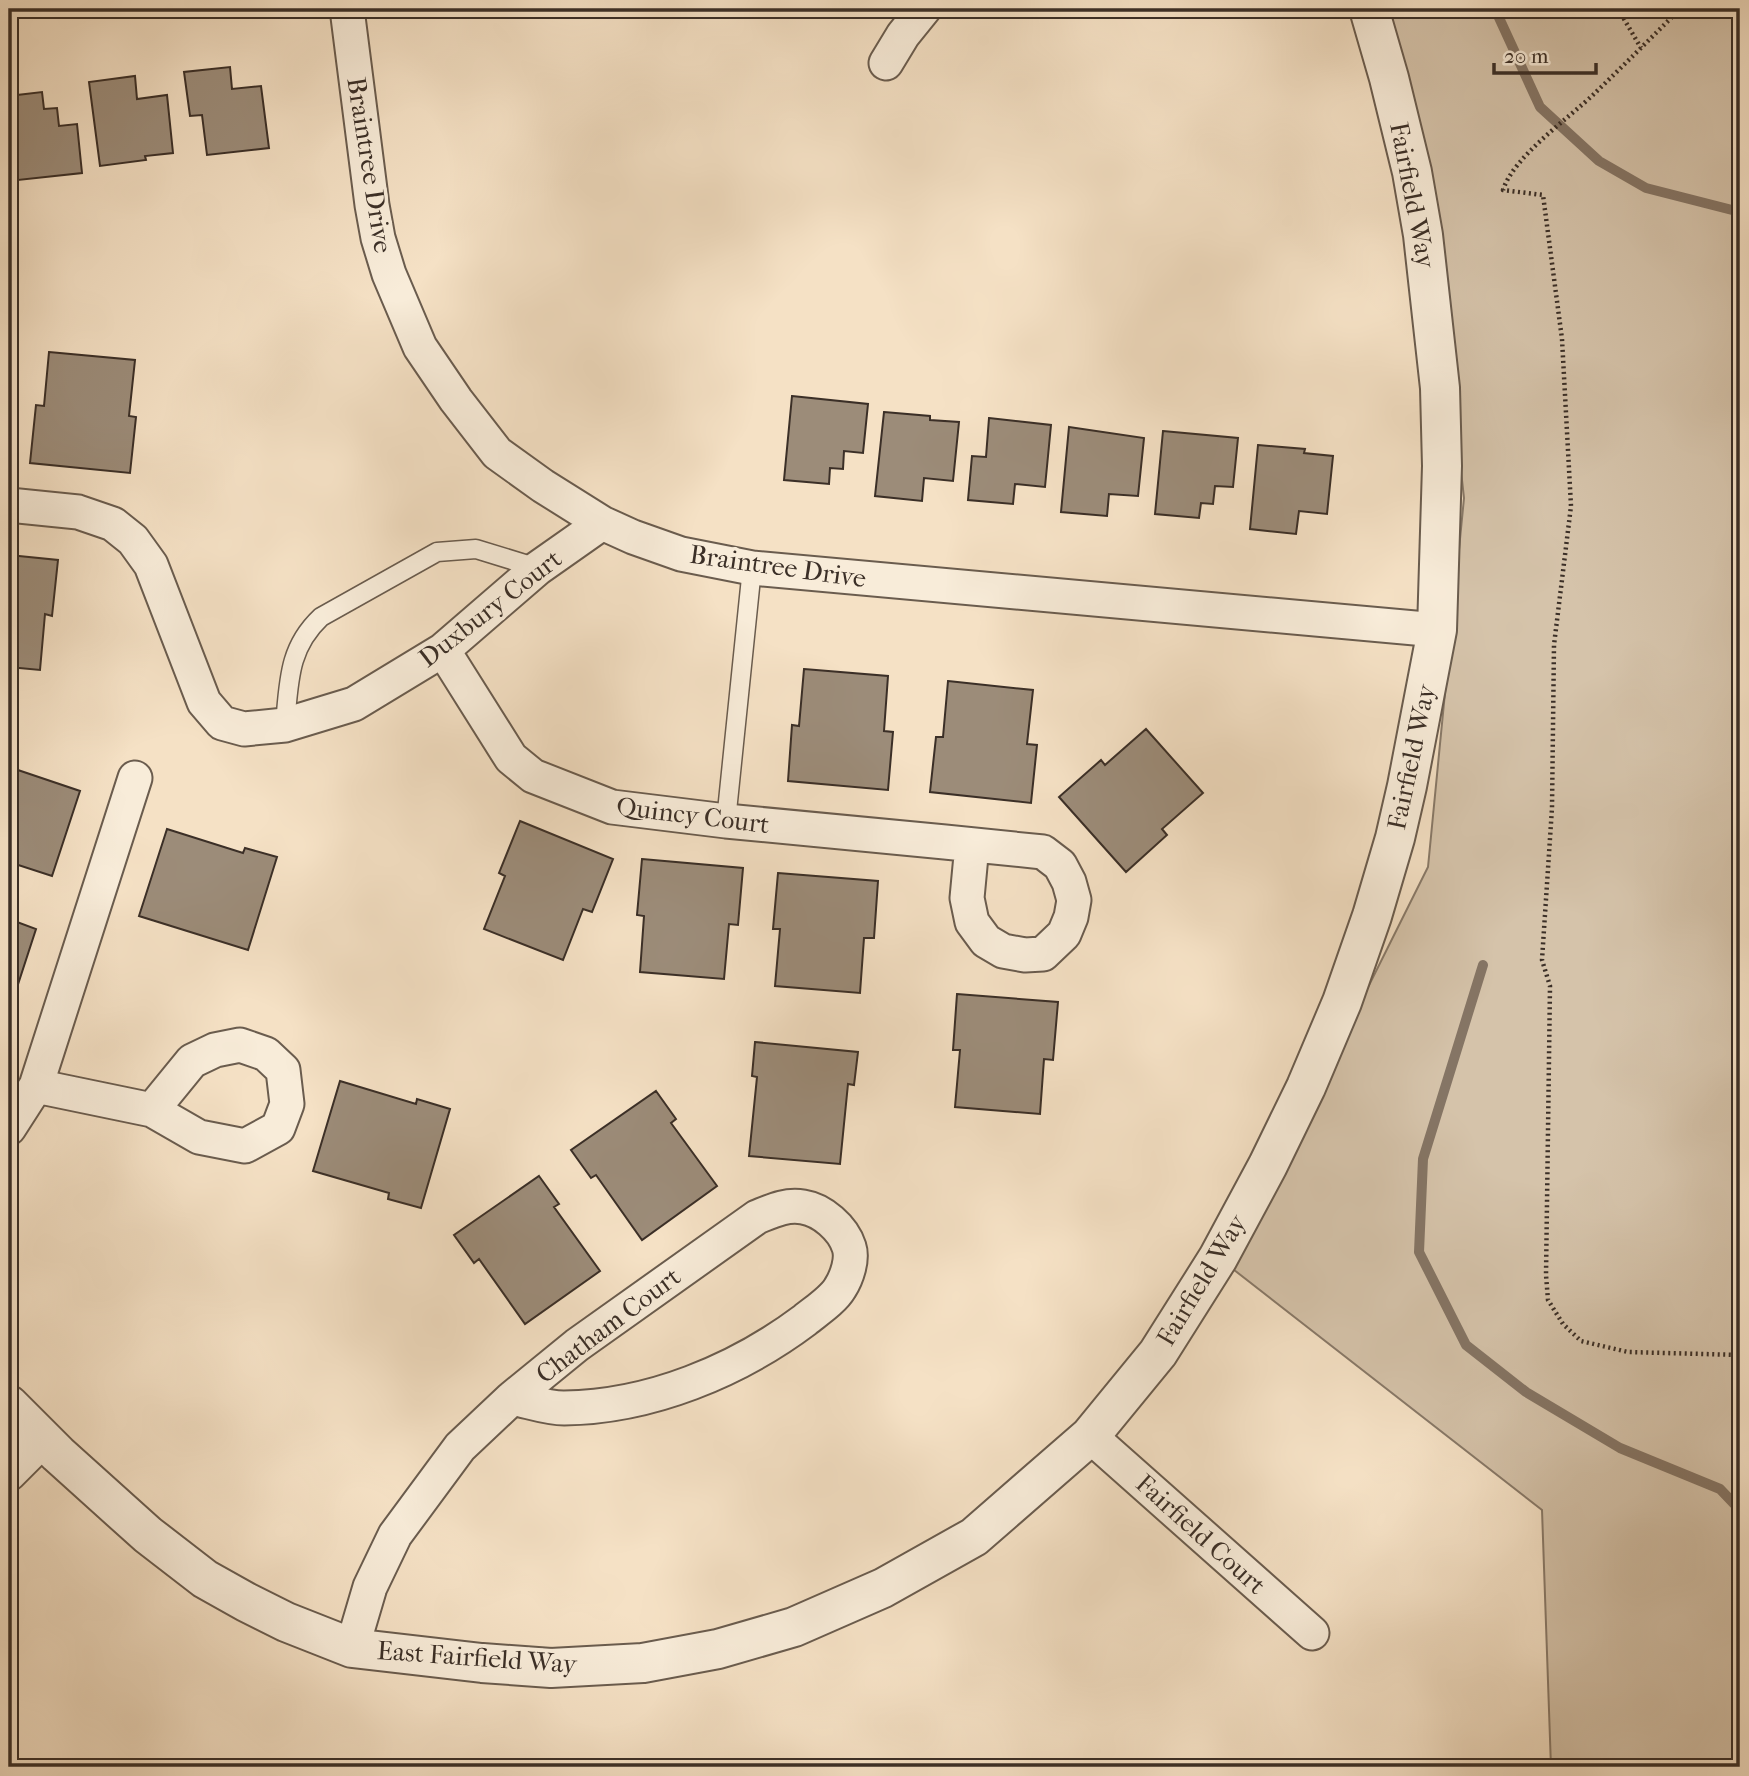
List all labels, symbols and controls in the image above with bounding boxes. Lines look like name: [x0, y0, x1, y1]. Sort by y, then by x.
scale bar: [1494, 32, 1595, 76]
text: 20 m: [1504, 44, 1549, 68]
street label: Braintree Drive: [340, 75, 399, 255]
street label: Fairfield Way: [1383, 120, 1442, 272]
street label: Braintree Drive: [688, 539, 868, 594]
street label: Duxbury Court: [413, 543, 568, 674]
street label: Fairfield Way: [1381, 680, 1442, 833]
street label: Quincy Court: [615, 791, 772, 840]
street label: Fairfield Way: [1150, 1208, 1253, 1352]
street label: Chatham Court: [530, 1261, 687, 1390]
street label: Fairfield Court: [1129, 1468, 1273, 1601]
street label: East Fairfield Way: [376, 1635, 579, 1680]

